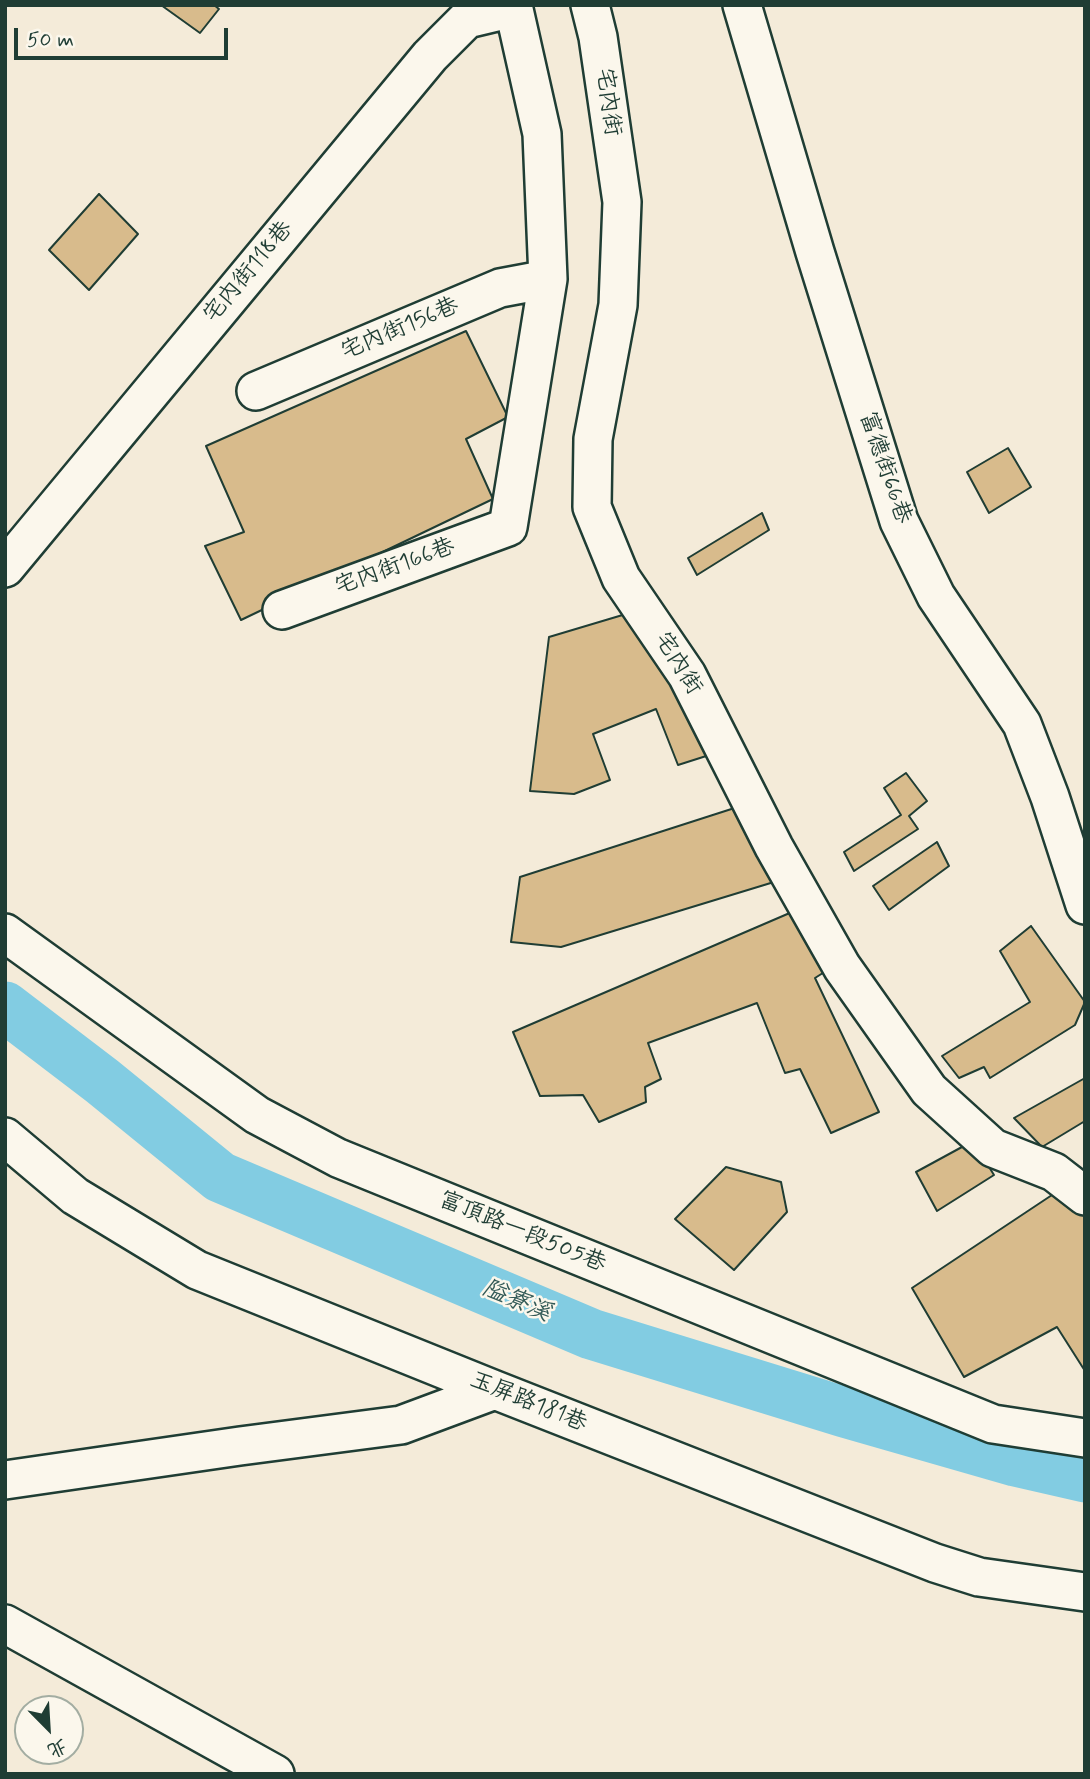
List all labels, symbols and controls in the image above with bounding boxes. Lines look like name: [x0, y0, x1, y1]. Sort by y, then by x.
scale bar: [18, 14, 231, 58]
text: 50 m: [27, 26, 74, 54]
street label: 宅內街: [589, 66, 625, 138]
street label: 宅內街118巷: [198, 216, 300, 330]
street label: 宅內街156巷: [337, 293, 463, 367]
street label: 富德街66巷: [852, 408, 916, 528]
street label: 宅內街166巷: [331, 534, 459, 602]
street label: 宅內街: [647, 627, 707, 701]
street label: 富頂路一段505巷: [434, 1187, 610, 1279]
water label: 隘寮溪: [477, 1275, 555, 1329]
street label: 玉屏路181巷: [465, 1367, 591, 1439]
north arrow: [14, 1695, 84, 1765]
text: 北: [43, 1733, 71, 1763]

